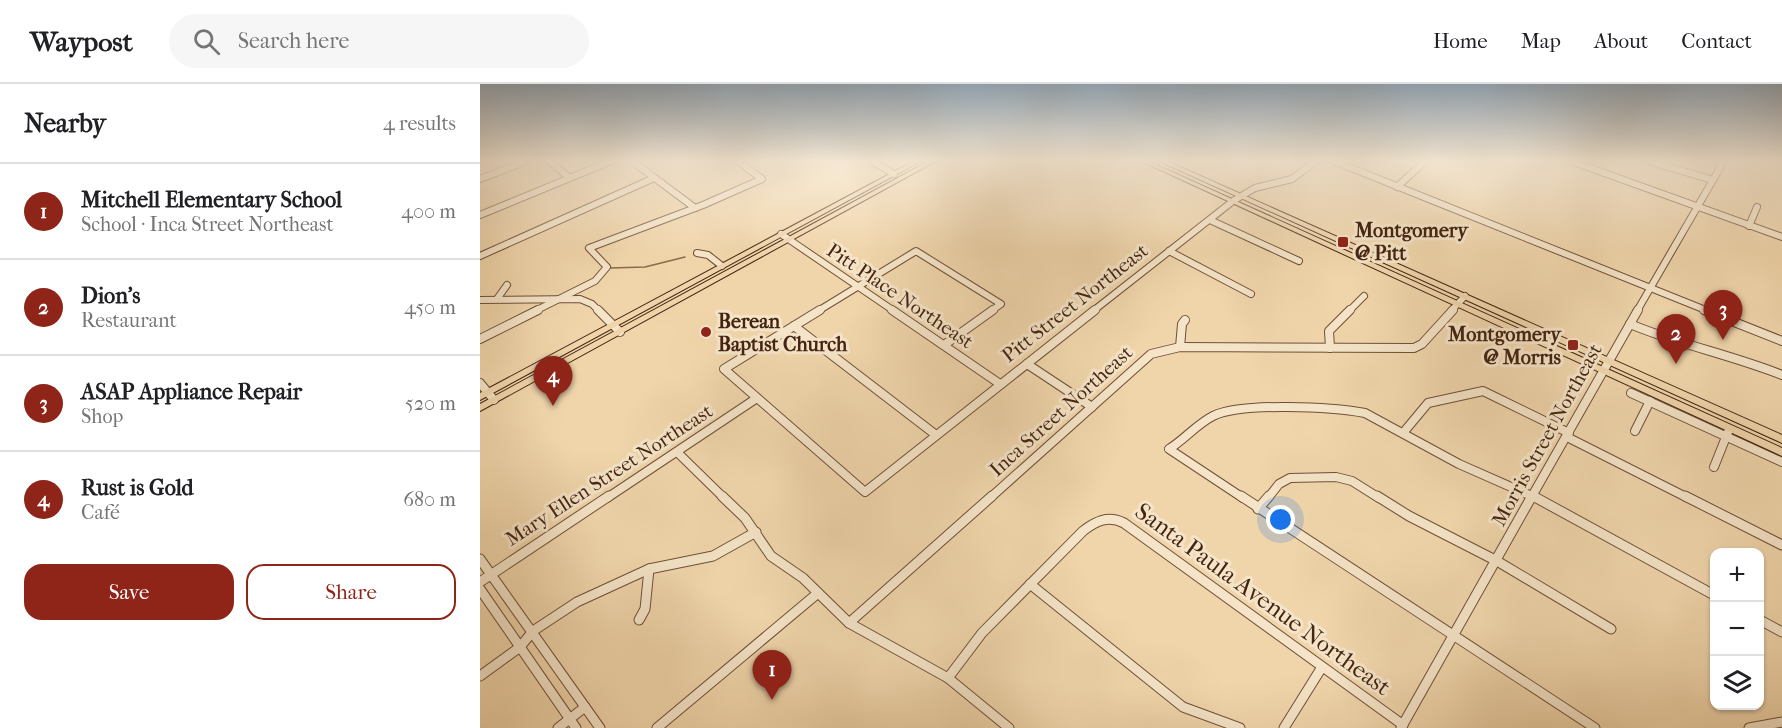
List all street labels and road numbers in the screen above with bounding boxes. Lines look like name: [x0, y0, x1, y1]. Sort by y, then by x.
street label: Pitt Place Northeast: [822, 238, 978, 354]
street label: Pitt Street Northeast: [997, 239, 1153, 367]
street label: Morris Street Northeast: [1487, 340, 1607, 530]
street label: Inca Street Northeast: [985, 341, 1137, 481]
street label: Mary Ellen Street Northeast: [501, 399, 717, 551]
street label: Santa Paula Avenue Northeast: [1130, 497, 1397, 701]

